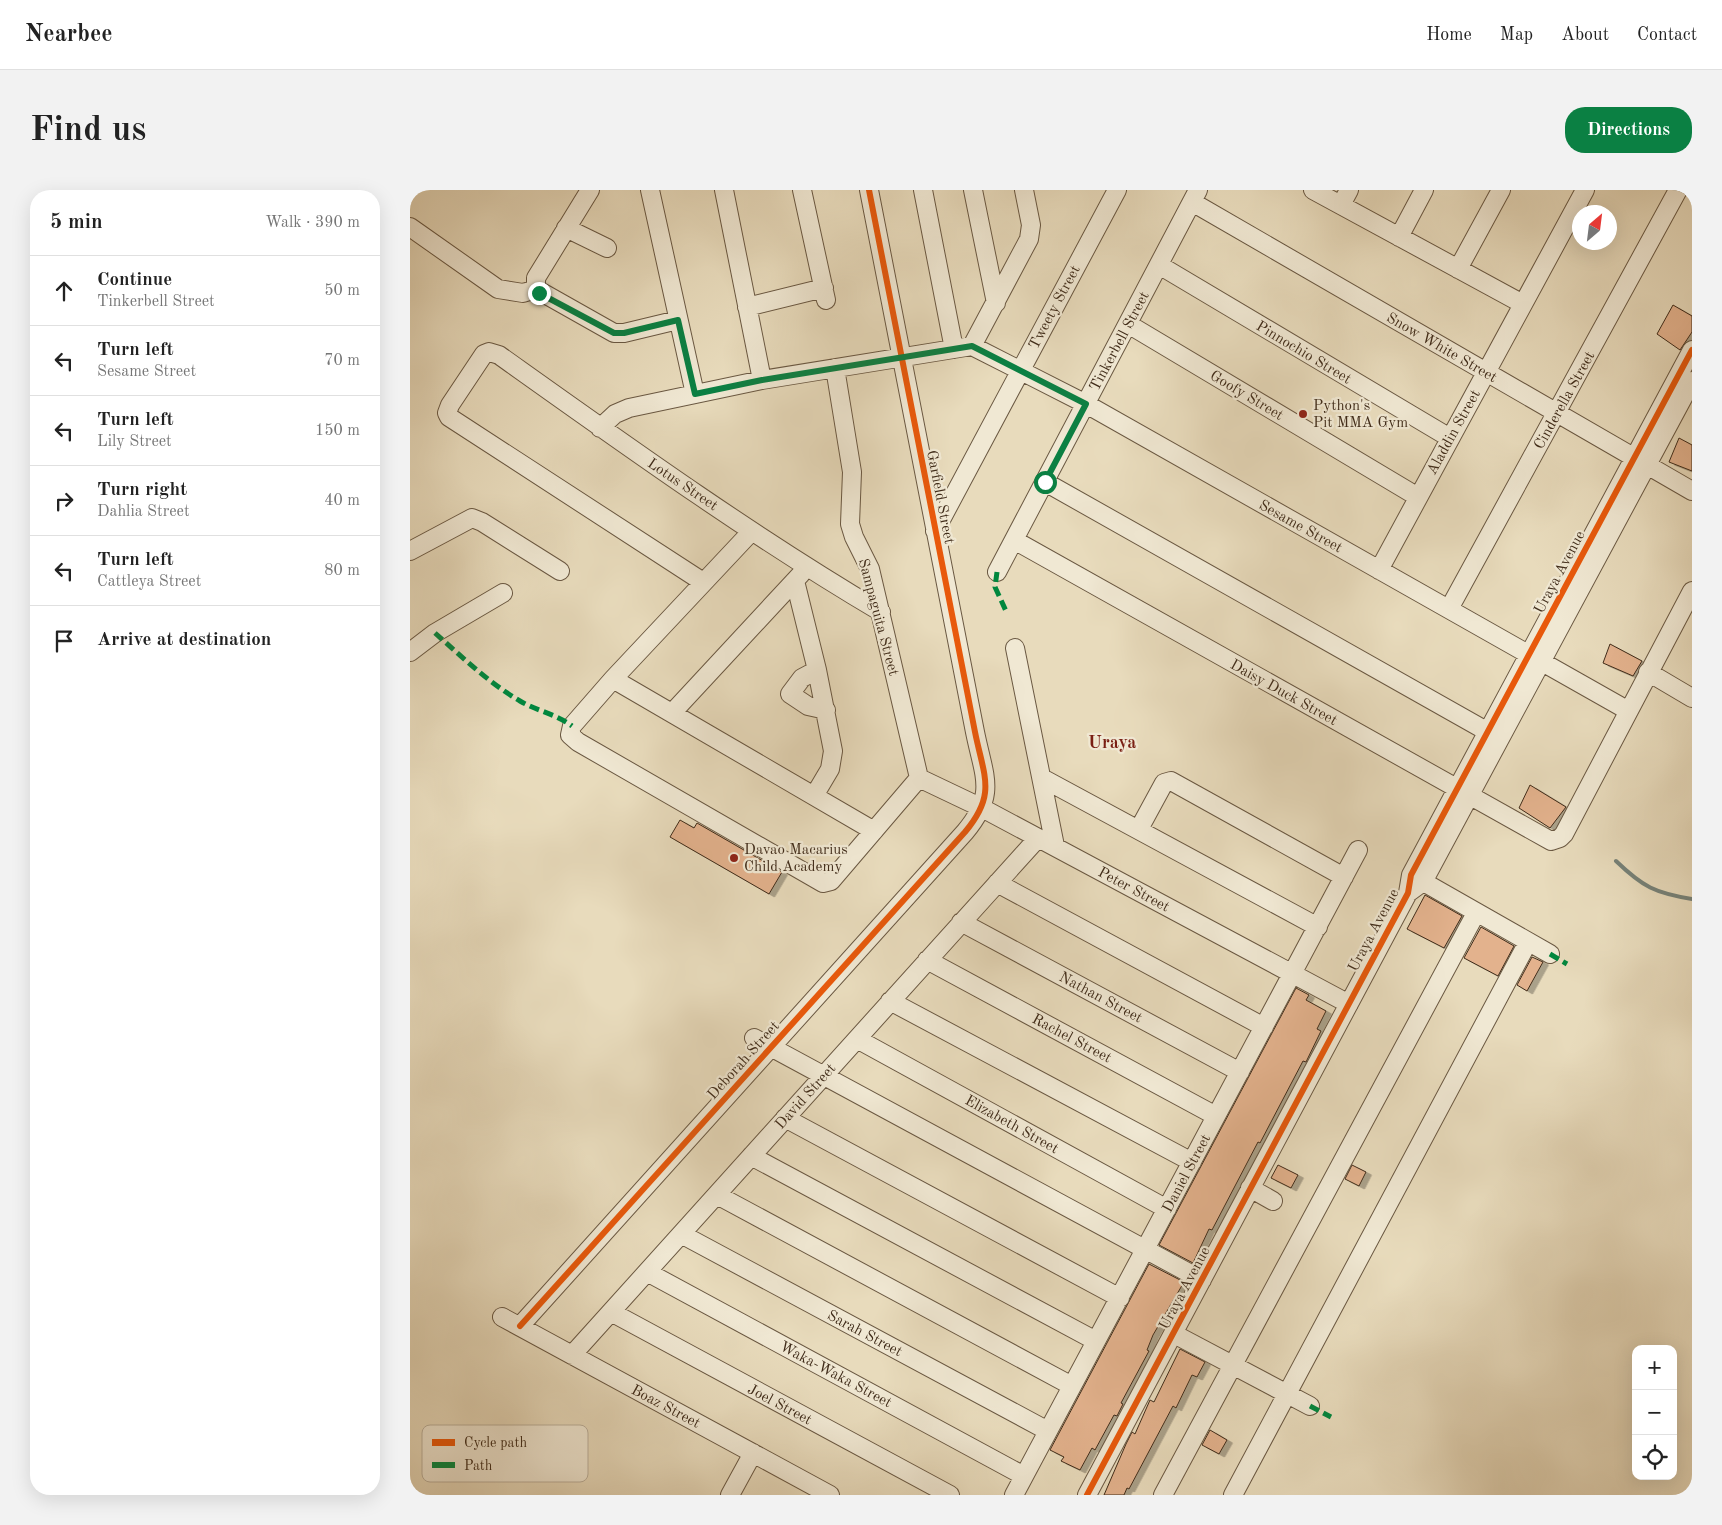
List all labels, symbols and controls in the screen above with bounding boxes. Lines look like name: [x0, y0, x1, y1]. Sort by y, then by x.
text: Nearbee: [25, 23, 113, 47]
text: Home: [1426, 26, 1472, 44]
text: Map: [1500, 26, 1533, 44]
text: About: [1561, 26, 1609, 44]
text: Contact: [1637, 26, 1697, 44]
button: Directions: [1565, 107, 1692, 153]
text: Find us: [30, 113, 146, 148]
north arrow: [1572, 205, 1617, 250]
text: 5 min: [50, 212, 103, 233]
text: Walk · 390 m: [265, 215, 360, 231]
street label: Tweety Street: [1027, 263, 1084, 352]
text: Continue: [97, 271, 172, 290]
icon: ahead: [50, 277, 78, 305]
route end: [528, 282, 551, 305]
text: 50 m: [324, 283, 360, 299]
street label: Tinkerbell Street: [1088, 289, 1153, 394]
text: Tinkerbell Street: [97, 294, 215, 310]
street label: Snow White Street: [1383, 311, 1499, 386]
street label: Pinnochio Street: [1253, 319, 1353, 388]
text: Turn left: [97, 341, 174, 360]
icon: left: [50, 347, 78, 375]
street label: Cinderella Street: [1532, 349, 1598, 452]
text: 70 m: [324, 353, 360, 369]
text: Sesame Street: [97, 364, 196, 380]
street label: Goofy Street: [1207, 369, 1285, 424]
street label: Aladdin Street: [1425, 388, 1484, 478]
place label: Python's Pit MMA Gym: [1313, 399, 1408, 431]
marker: Python's Pit MMA Gym: [1297, 408, 1309, 420]
text: Turn left: [97, 411, 174, 430]
icon: left: [50, 417, 78, 445]
text: 150 m: [315, 423, 360, 439]
text: Lily Street: [97, 434, 172, 450]
street label: Garfield Street: [923, 449, 956, 545]
street label: Lotus Street: [644, 456, 720, 514]
route start: [1034, 471, 1057, 494]
text: Turn right: [97, 481, 187, 500]
icon: right: [50, 487, 78, 515]
text: 40 m: [324, 493, 360, 509]
street label: Sesame Street: [1256, 498, 1345, 556]
text: Dahlia Street: [97, 504, 190, 520]
street label: Uraya Avenue: [1532, 529, 1589, 617]
text: Turn left: [97, 551, 174, 570]
icon: left: [50, 557, 78, 585]
street label: Sampaguita Street: [855, 557, 900, 678]
text: 80 m: [324, 563, 360, 579]
text: Cattleya Street: [97, 574, 201, 590]
icon: arrive: [50, 627, 78, 655]
text: Arrive at destination: [97, 631, 271, 650]
street label: Daisy Duck Street: [1227, 658, 1339, 729]
district label: Uraya: [1088, 734, 1136, 752]
place label: Davao Macarius Child Academy: [744, 843, 848, 875]
marker: Davao Macarius Child Academy: [728, 852, 740, 864]
street label: Peter Street: [1095, 865, 1172, 915]
street label: Uraya Avenue: [1346, 887, 1403, 975]
street label: Nathan Street: [1056, 970, 1144, 1027]
street label: Rachel Street: [1029, 1012, 1114, 1067]
street label: Deborah Street: [705, 1019, 783, 1103]
street label: David Street: [773, 1061, 839, 1133]
street label: Elizabeth Street: [962, 1093, 1061, 1157]
street label: Daniel Street: [1160, 1132, 1214, 1215]
street label: Uraya Avenue: [1157, 1245, 1214, 1333]
street label: Sarah Street: [824, 1308, 904, 1360]
street label: Waka-Waka Street: [777, 1340, 894, 1411]
map controls: [1632, 1345, 1677, 1480]
button: +: [1632, 1345, 1677, 1390]
street label: Joel Street: [745, 1382, 814, 1428]
street label: Boaz Street: [628, 1383, 702, 1432]
button: −: [1632, 1390, 1677, 1435]
legend: [422, 1425, 588, 1482]
button: locate: [1632, 1435, 1677, 1480]
text: Cycle path: [464, 1436, 527, 1450]
text: Path: [464, 1459, 493, 1473]

